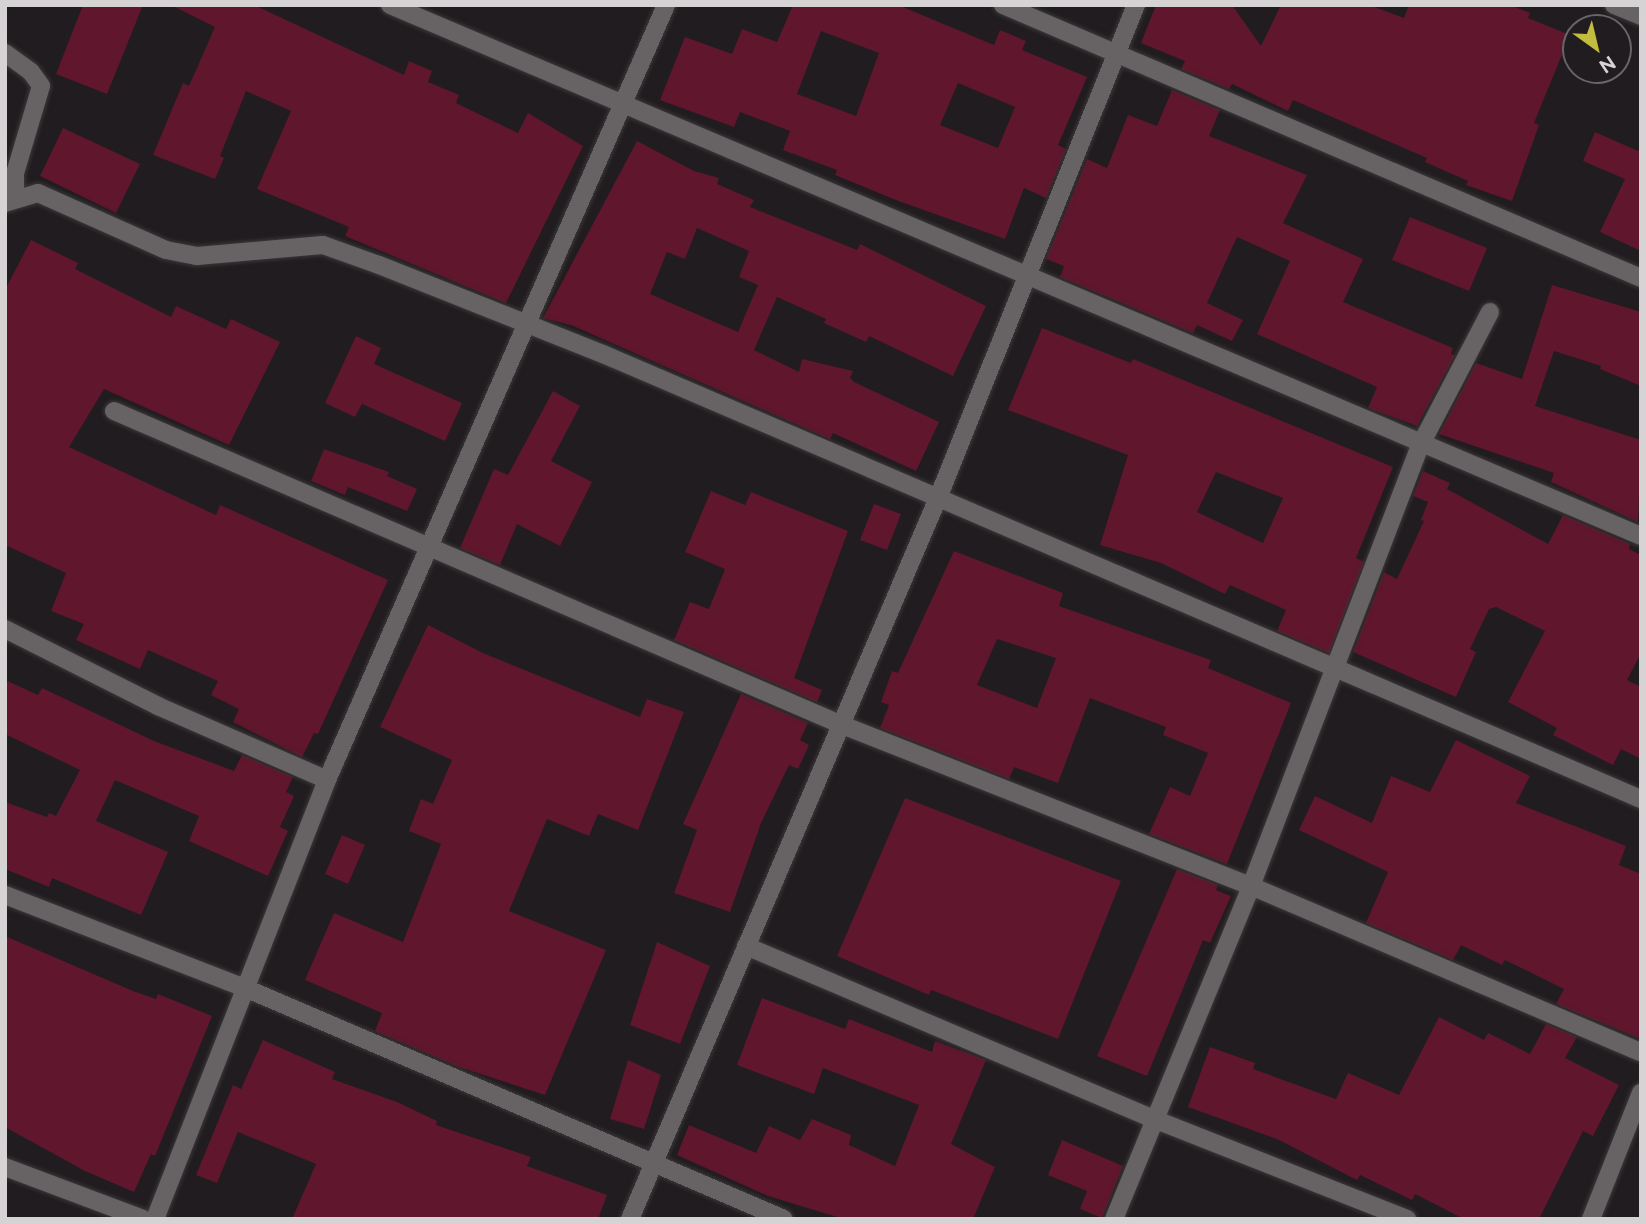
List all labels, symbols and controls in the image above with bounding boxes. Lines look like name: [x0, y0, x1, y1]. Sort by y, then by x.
north arrow: [1562, 14, 1632, 84]
text: N: [1595, 52, 1620, 78]

